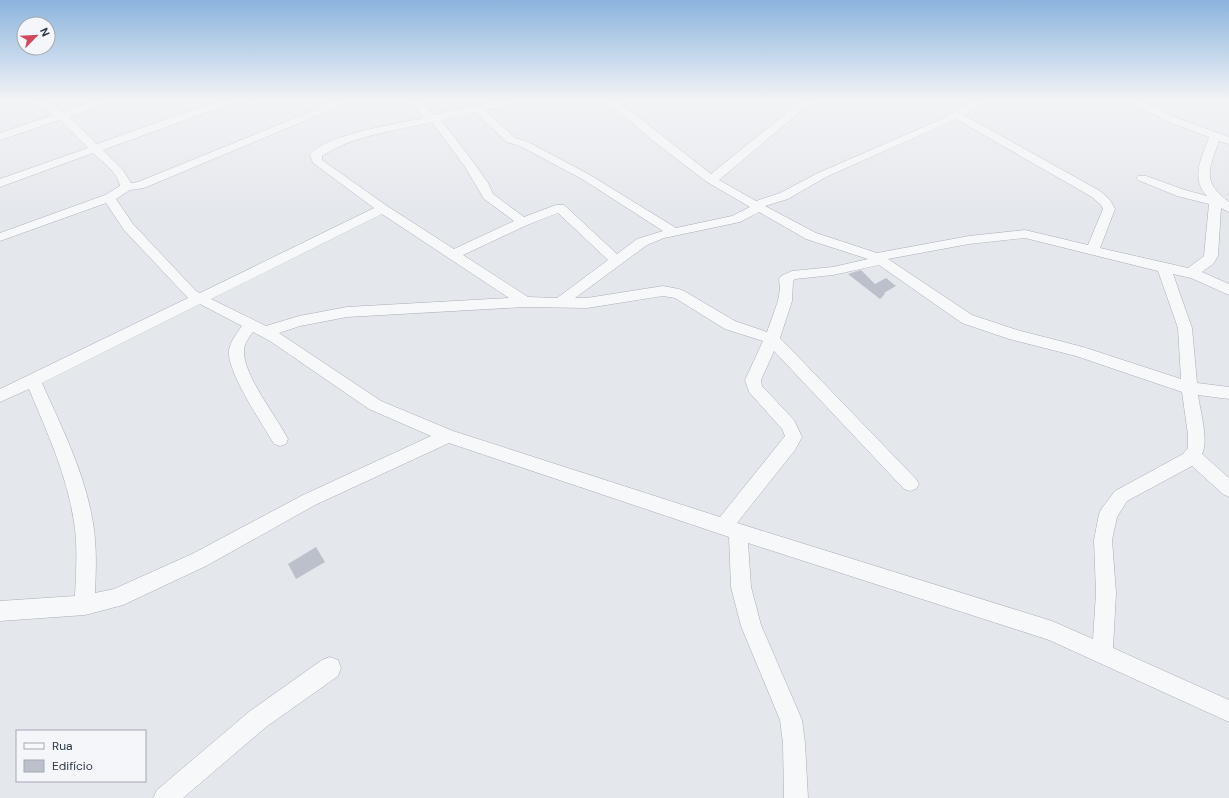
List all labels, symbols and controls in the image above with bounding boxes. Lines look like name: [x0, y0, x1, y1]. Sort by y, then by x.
north arrow: [16, 16, 56, 56]
text: N: [37, 25, 53, 38]
legend: [16, 730, 146, 782]
text: Rua: [52, 738, 73, 754]
text: Edifício: [52, 758, 93, 774]

